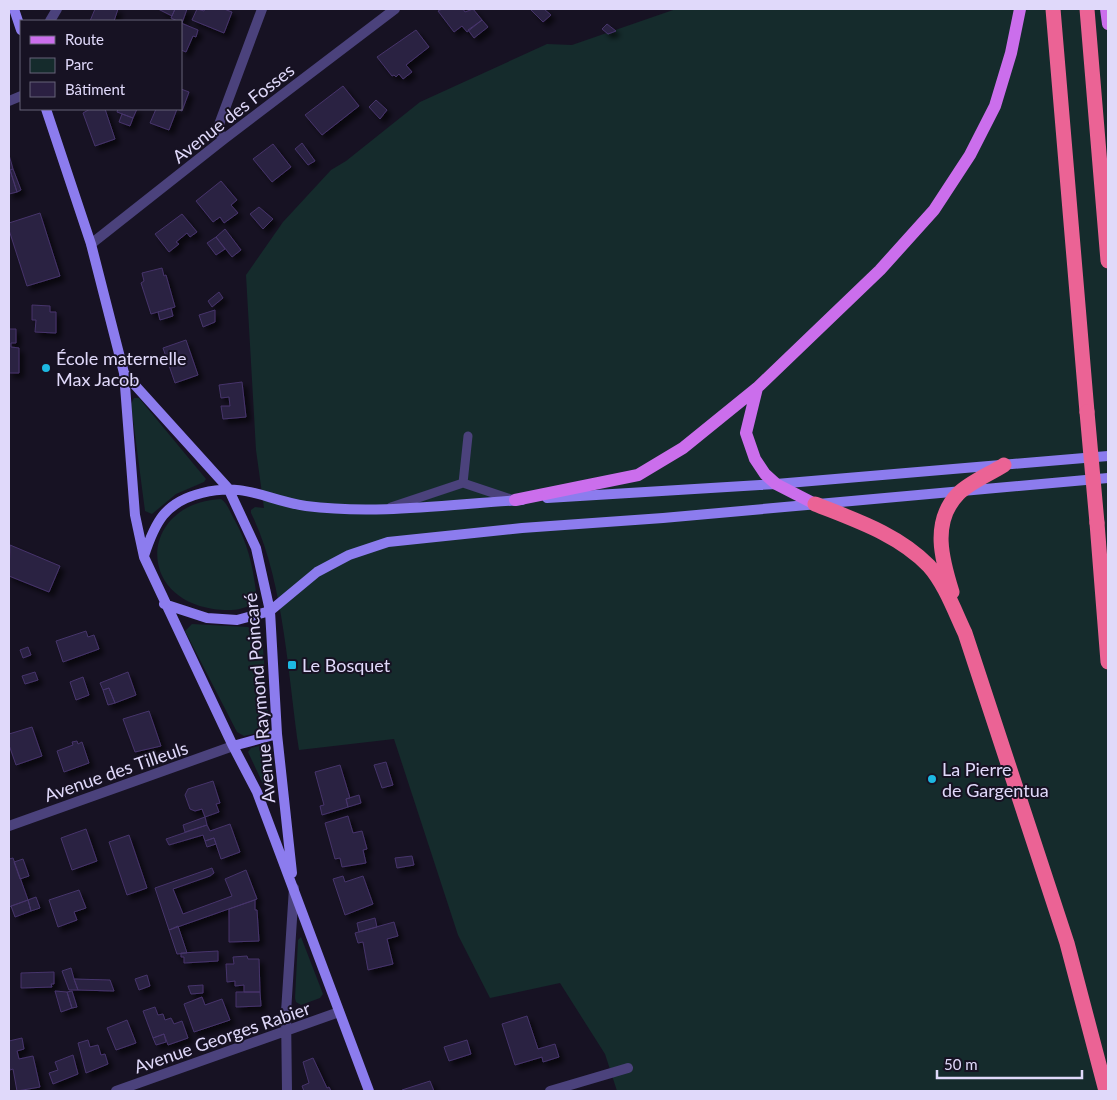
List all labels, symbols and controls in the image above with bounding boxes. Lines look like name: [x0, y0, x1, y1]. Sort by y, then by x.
legend: [20, 20, 182, 110]
text: Route: [65, 30, 104, 48]
text: Parc: [65, 55, 94, 73]
street label: Avenue des Fosses: [168, 58, 299, 167]
text: Bâtiment: [65, 80, 126, 98]
place label: École maternelle Max Jacob: [56, 347, 187, 390]
marker: École maternelle Max Jacob: [40, 362, 52, 374]
street label: Avenue Raymond Poincaré: [239, 592, 279, 804]
place label: Le Bosquet: [302, 654, 391, 676]
marker: Le Bosquet: [286, 659, 298, 671]
street label: Avenue des Tilleuls: [41, 736, 191, 806]
place label: La Pierre de Gargentua: [942, 758, 1049, 801]
marker: La Pierre de Gargentua: [926, 773, 938, 785]
street label: Avenue Georges Rabier: [131, 996, 313, 1078]
scale bar: [937, 1048, 1082, 1080]
text: 50 m: [944, 1055, 978, 1073]

